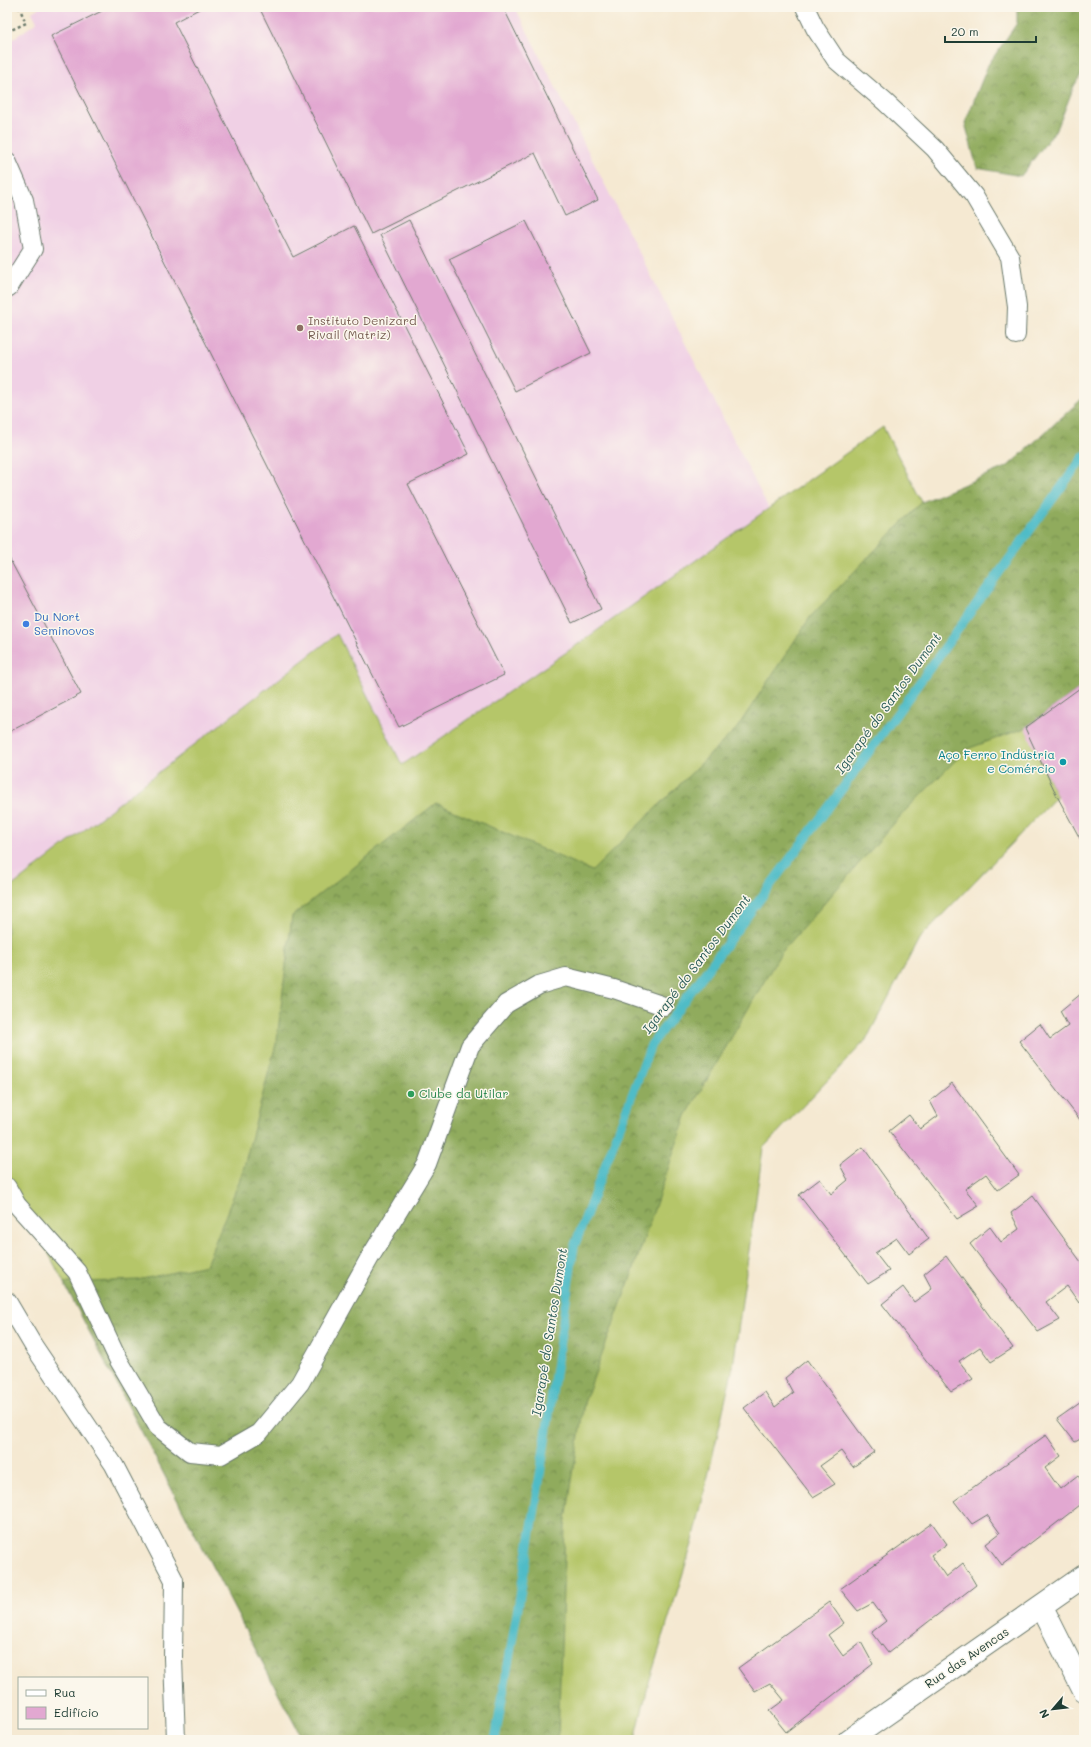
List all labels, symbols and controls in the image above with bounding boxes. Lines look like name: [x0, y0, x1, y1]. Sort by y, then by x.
scale bar: [945, 18, 1036, 44]
text: 20 m: [951, 23, 979, 39]
place label: Instituto Denizard Rivail (Matriz): [308, 312, 417, 342]
marker: Instituto Denizard Rivail (Matriz): [295, 323, 305, 333]
place label: Du Nort Seminovos: [34, 608, 95, 638]
marker: Du Nort Seminovos: [21, 619, 31, 629]
water label: Igarapé do Santos Dumont: [831, 629, 944, 776]
place label: Aço Ferro Indústria e Comércio: [938, 746, 1055, 776]
marker: Aço Ferro Indústria e Comércio: [1058, 757, 1068, 767]
water label: Igarapé do Santos Dumont: [638, 891, 754, 1037]
place label: Clube da Utilar: [419, 1085, 508, 1101]
marker: Clube da Utilar: [406, 1089, 416, 1099]
water label: Igarapé do Santos Dumont: [527, 1247, 570, 1417]
street label: Rua das Avencas: [921, 1623, 1012, 1691]
legend: [18, 1677, 148, 1729]
text: Rua: [54, 1684, 76, 1700]
north arrow: [1033, 1689, 1073, 1729]
text: Edifício: [54, 1704, 98, 1720]
text: N: [1035, 1707, 1052, 1721]

